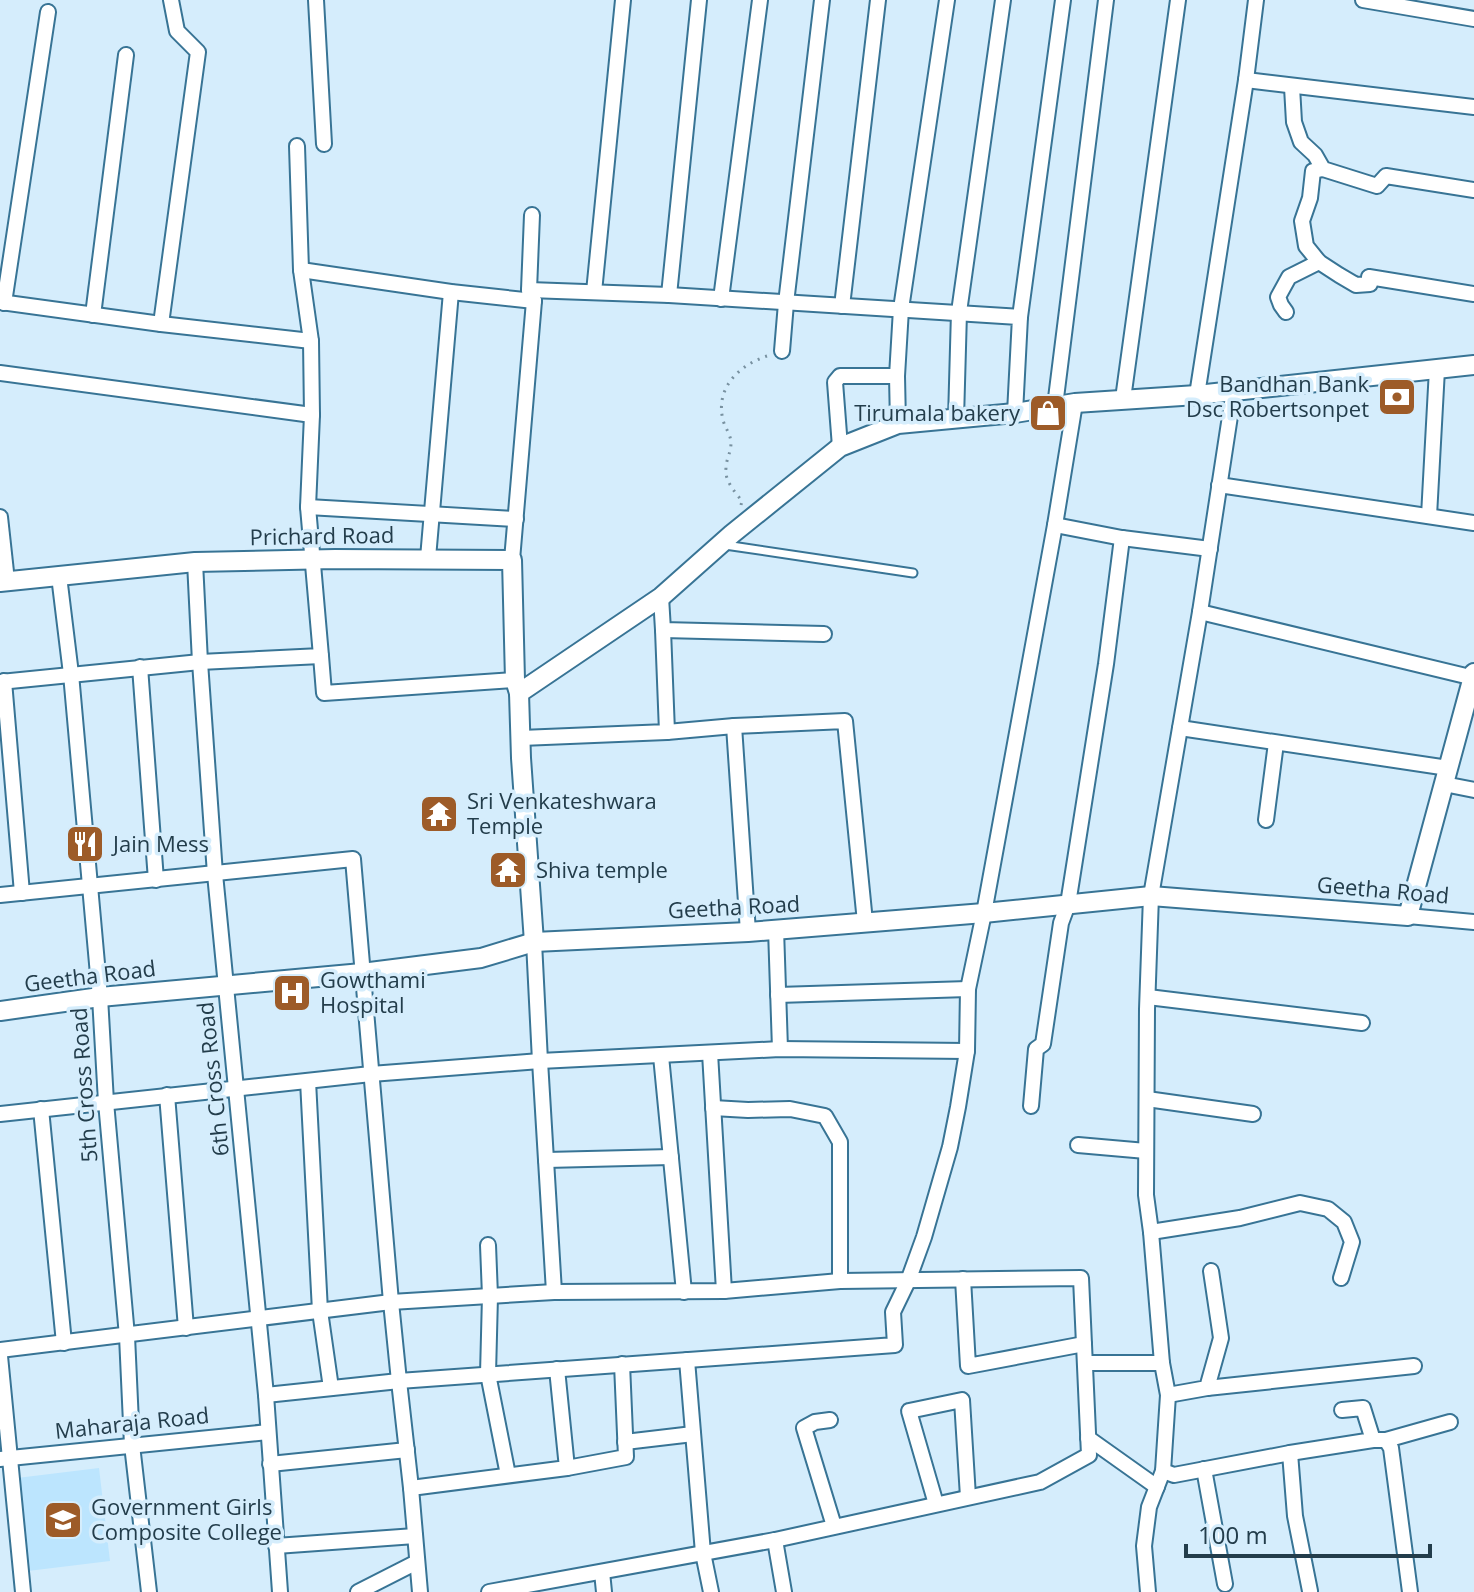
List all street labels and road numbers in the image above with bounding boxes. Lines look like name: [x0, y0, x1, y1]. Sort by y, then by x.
street label: Prichard Road: [249, 519, 395, 551]
street label: Geetha Road: [1316, 868, 1450, 910]
street label: Geetha Road: [667, 888, 801, 924]
street label: Geetha Road: [22, 952, 157, 998]
street label: 6th Cross Road: [189, 1001, 235, 1158]
street label: 5th Cross Road: [63, 1007, 103, 1163]
street label: Maharaja Road: [53, 1399, 211, 1445]

